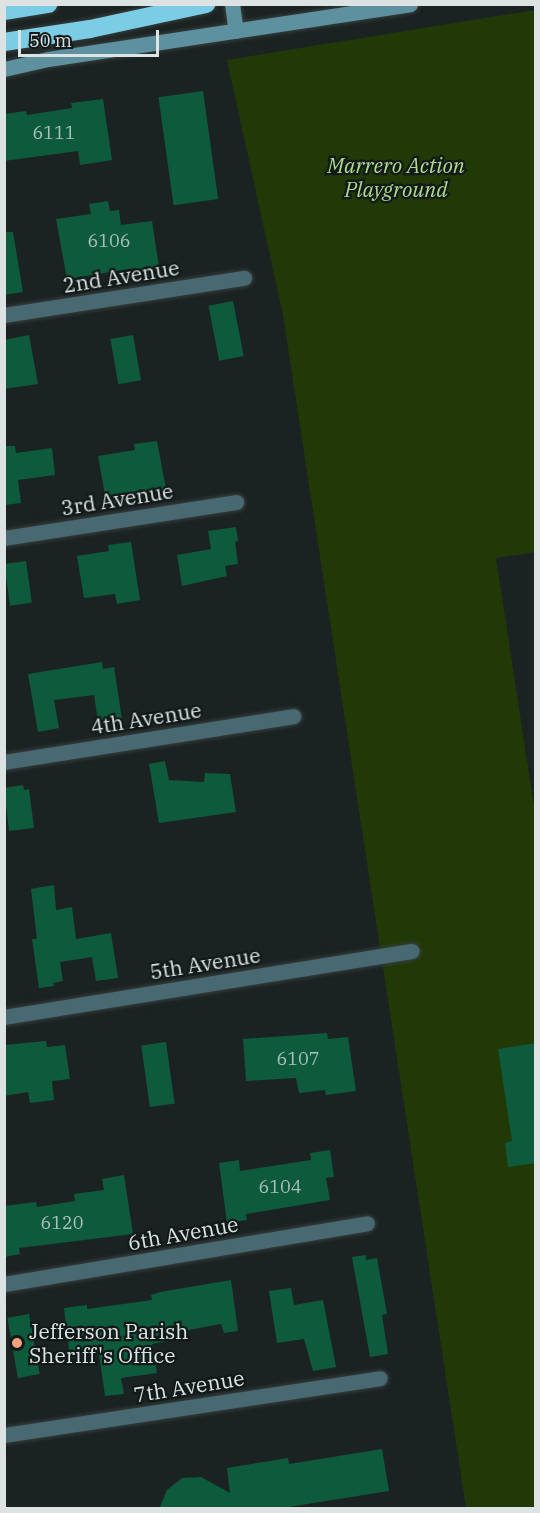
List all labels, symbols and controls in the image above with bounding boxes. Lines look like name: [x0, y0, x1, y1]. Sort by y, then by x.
scale bar: [21, 18, 162, 56]
text: 50 m: [29, 29, 72, 52]
house number: 6111: [32, 122, 76, 144]
park label: Marrero Action Playground: [327, 152, 465, 202]
house number: 6106: [87, 230, 131, 252]
street label: 2nd Avenue: [61, 254, 181, 298]
street label: 3rd Avenue: [59, 478, 175, 520]
street label: 4th Avenue: [89, 697, 203, 739]
street label: 5th Avenue: [148, 942, 262, 984]
house number: 6107: [276, 1048, 320, 1070]
house number: 6104: [258, 1176, 302, 1198]
street label: 6th Avenue: [126, 1211, 240, 1255]
house number: 6120: [40, 1212, 84, 1234]
place label: Jefferson Parish Sheriff's Office: [29, 1318, 188, 1368]
marker: Jefferson Parish Sheriff's Office: [10, 1336, 24, 1350]
street label: 7th Avenue: [132, 1365, 246, 1407]

